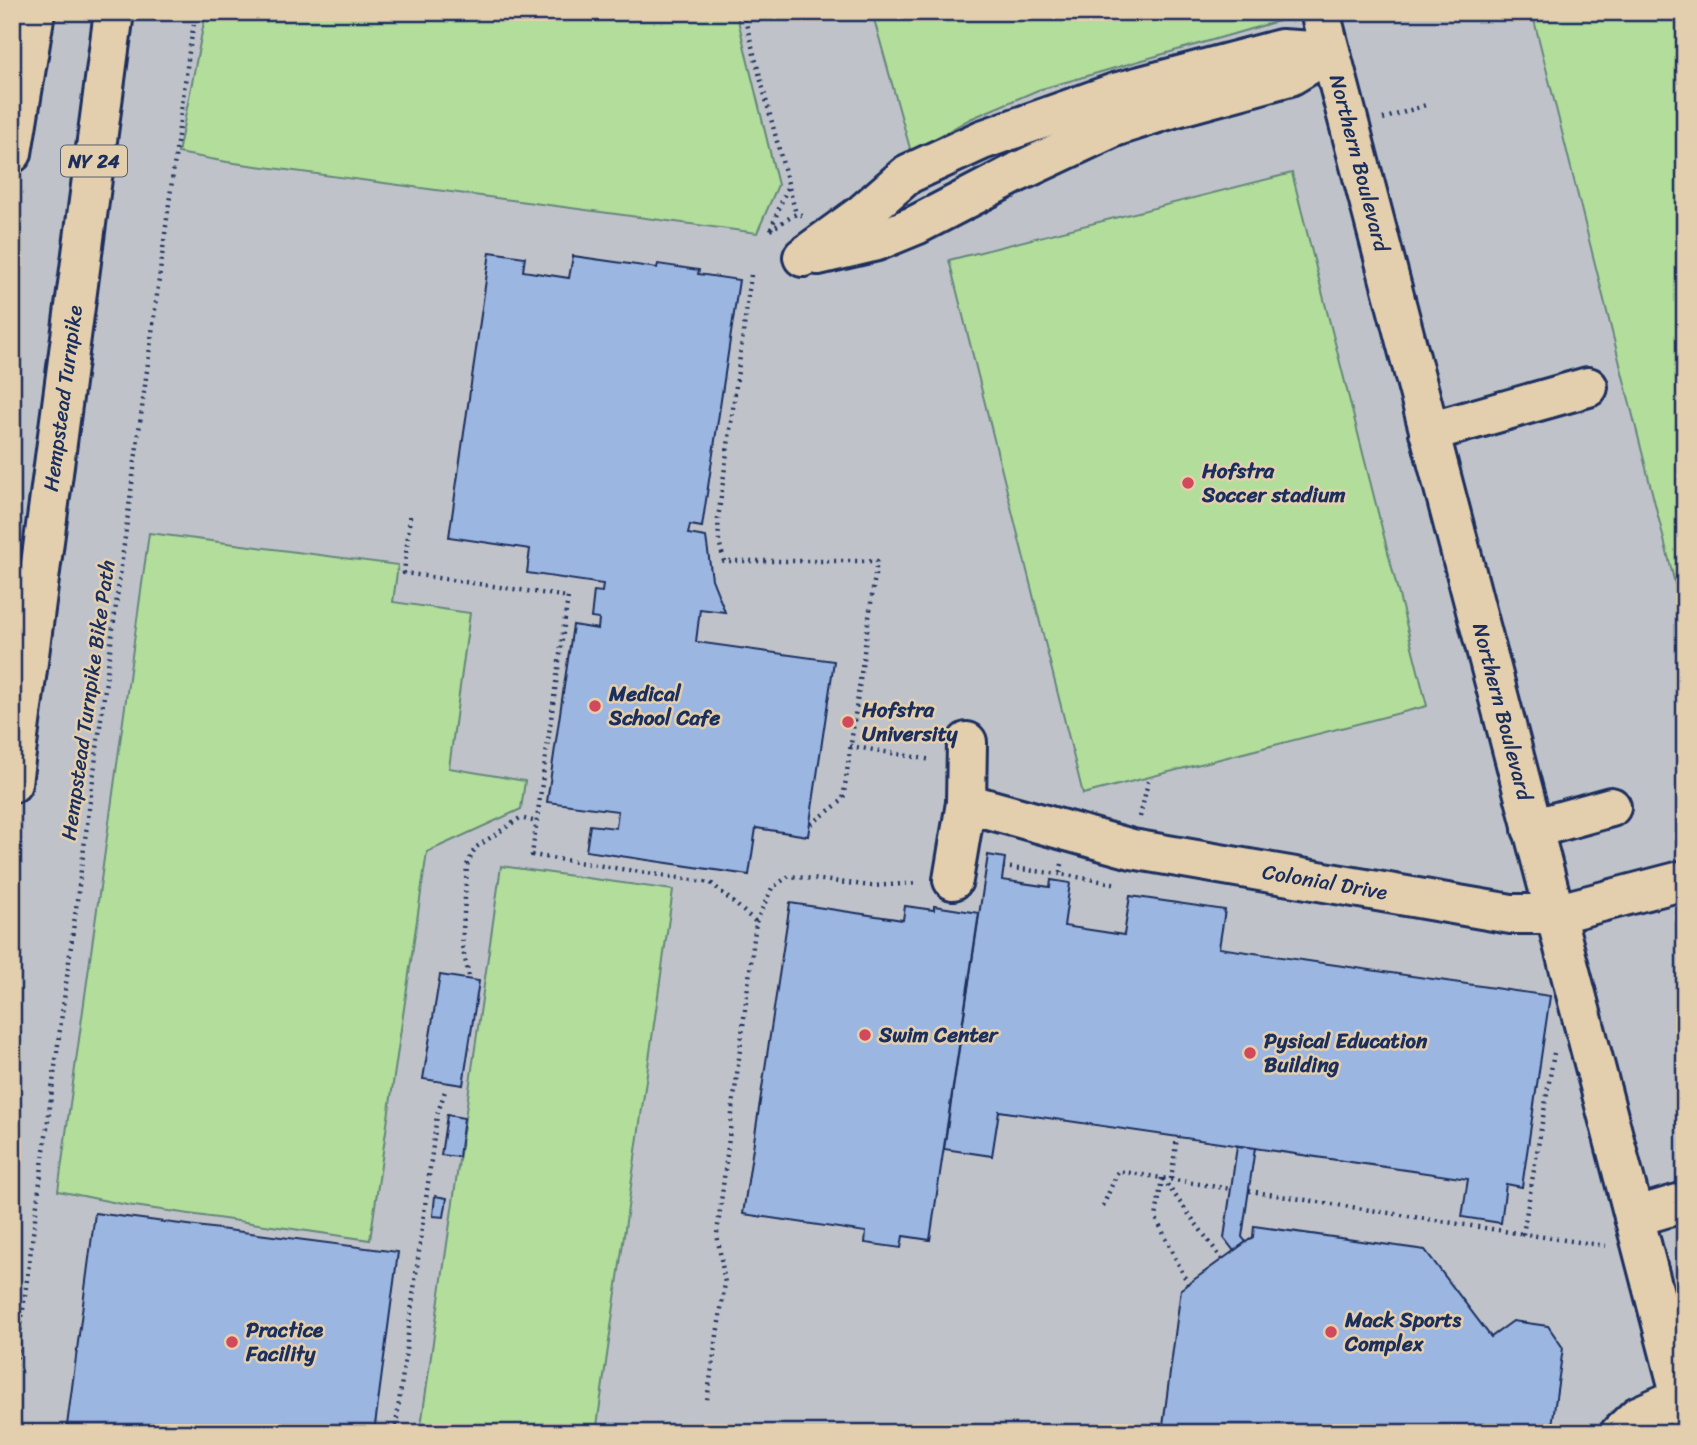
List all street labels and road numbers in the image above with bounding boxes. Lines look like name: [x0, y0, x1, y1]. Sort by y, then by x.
street label: Northern Boulevard: [1318, 70, 1401, 258]
road number: NY 24: [61, 146, 127, 176]
street label: Hempstead Turnpike: [32, 303, 94, 494]
street label: Hempstead Turnpike Bike Path: [50, 557, 126, 843]
street label: Northern Boulevard: [1461, 619, 1544, 806]
street label: Colonial Drive: [1259, 853, 1390, 912]

